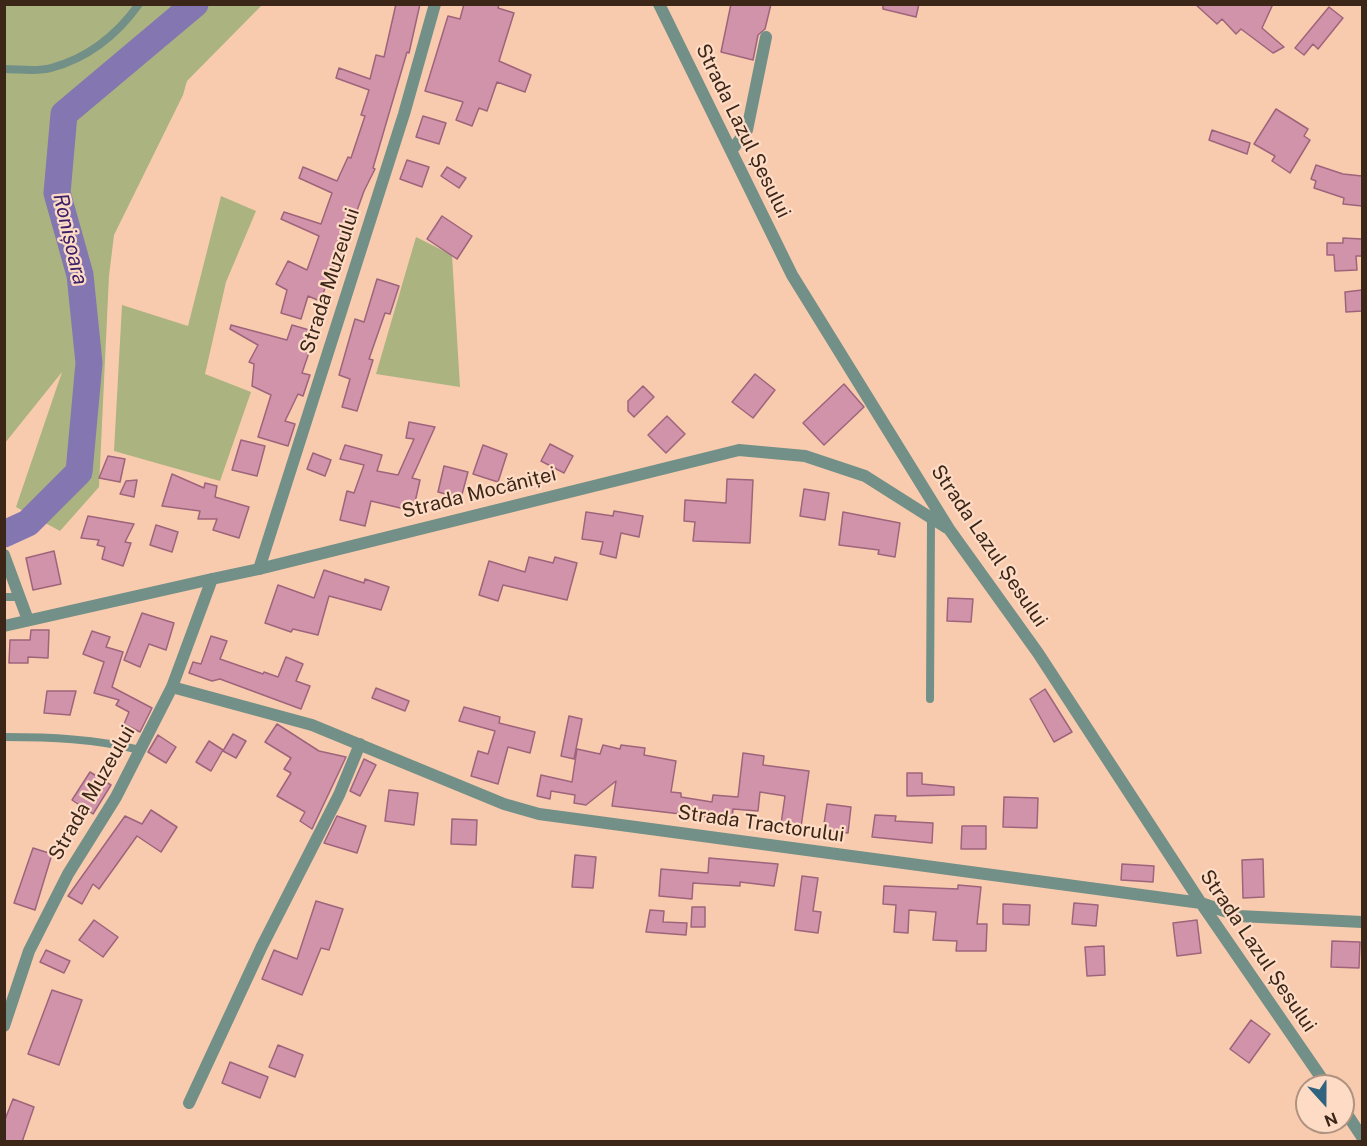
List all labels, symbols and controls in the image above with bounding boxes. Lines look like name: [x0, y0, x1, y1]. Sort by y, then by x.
street label: Strada Lazul Șesului: [690, 40, 796, 222]
water label: Ronișoara: [47, 191, 93, 287]
street label: Strada Muzeului: [295, 205, 365, 357]
street label: Strada Lazul Șesului: [926, 460, 1052, 632]
street label: Strada Mocăniței: [399, 462, 559, 524]
street label: Strada Muzeului: [44, 721, 140, 865]
street label: Strada Tractorului: [676, 800, 846, 848]
street label: Strada Lazul Șesului: [1195, 865, 1321, 1037]
north arrow: [1295, 1074, 1355, 1134]
text: N: [1322, 1108, 1340, 1131]

